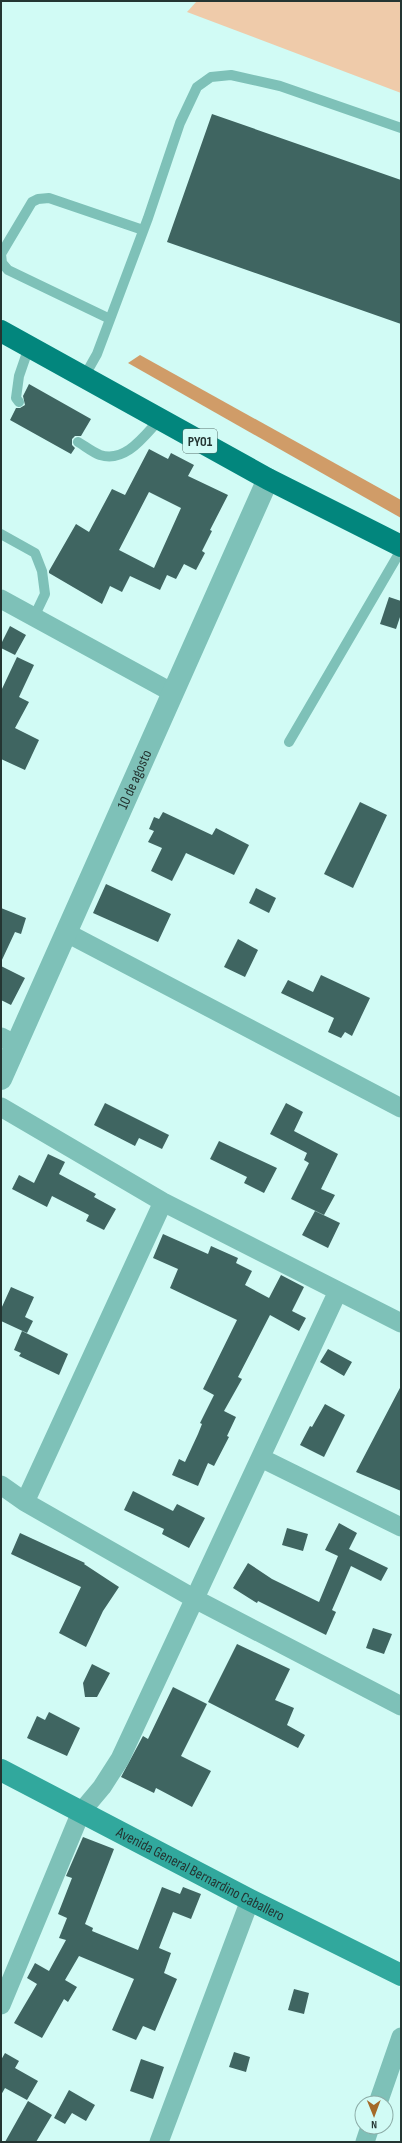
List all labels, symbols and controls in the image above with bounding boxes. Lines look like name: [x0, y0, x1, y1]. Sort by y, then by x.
road number: PY01: [183, 429, 217, 453]
street label: 10 de agosto: [113, 747, 156, 812]
street label: Avenida General Bernardino Caballero: [112, 1822, 288, 1925]
north arrow: [354, 2095, 394, 2135]
text: N: [371, 2118, 377, 2131]

